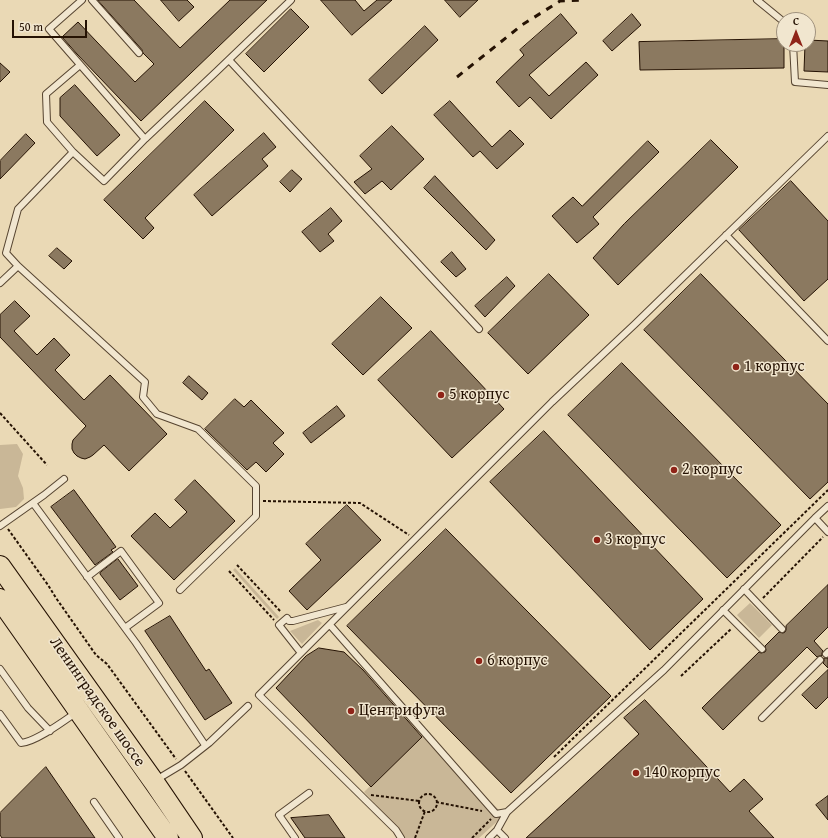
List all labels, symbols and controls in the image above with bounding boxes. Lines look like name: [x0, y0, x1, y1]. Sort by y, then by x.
scale bar: [14, 12, 89, 38]
north arrow: [776, 12, 816, 52]
text: С: [793, 13, 799, 29]
text: 50 m: [19, 18, 43, 35]
place label: 1 корпус: [744, 357, 805, 377]
marker: 1 корпус: [731, 362, 741, 372]
place label: 5 корпус: [449, 385, 510, 405]
marker: 5 корпус: [436, 390, 446, 400]
place label: 2 корпус: [682, 460, 743, 480]
marker: 2 корпус: [669, 465, 679, 475]
place label: 3 корпус: [605, 530, 666, 550]
marker: 3 корпус: [592, 535, 602, 545]
street label: Ленинградское шоссе: [45, 633, 149, 771]
place label: 6 корпус: [487, 651, 548, 671]
marker: 6 корпус: [474, 656, 484, 666]
place label: Центрифуга: [359, 701, 445, 721]
marker: Центрифуга: [346, 706, 356, 716]
place label: 140 корпус: [644, 763, 720, 783]
marker: 140 корпус: [631, 768, 641, 778]

